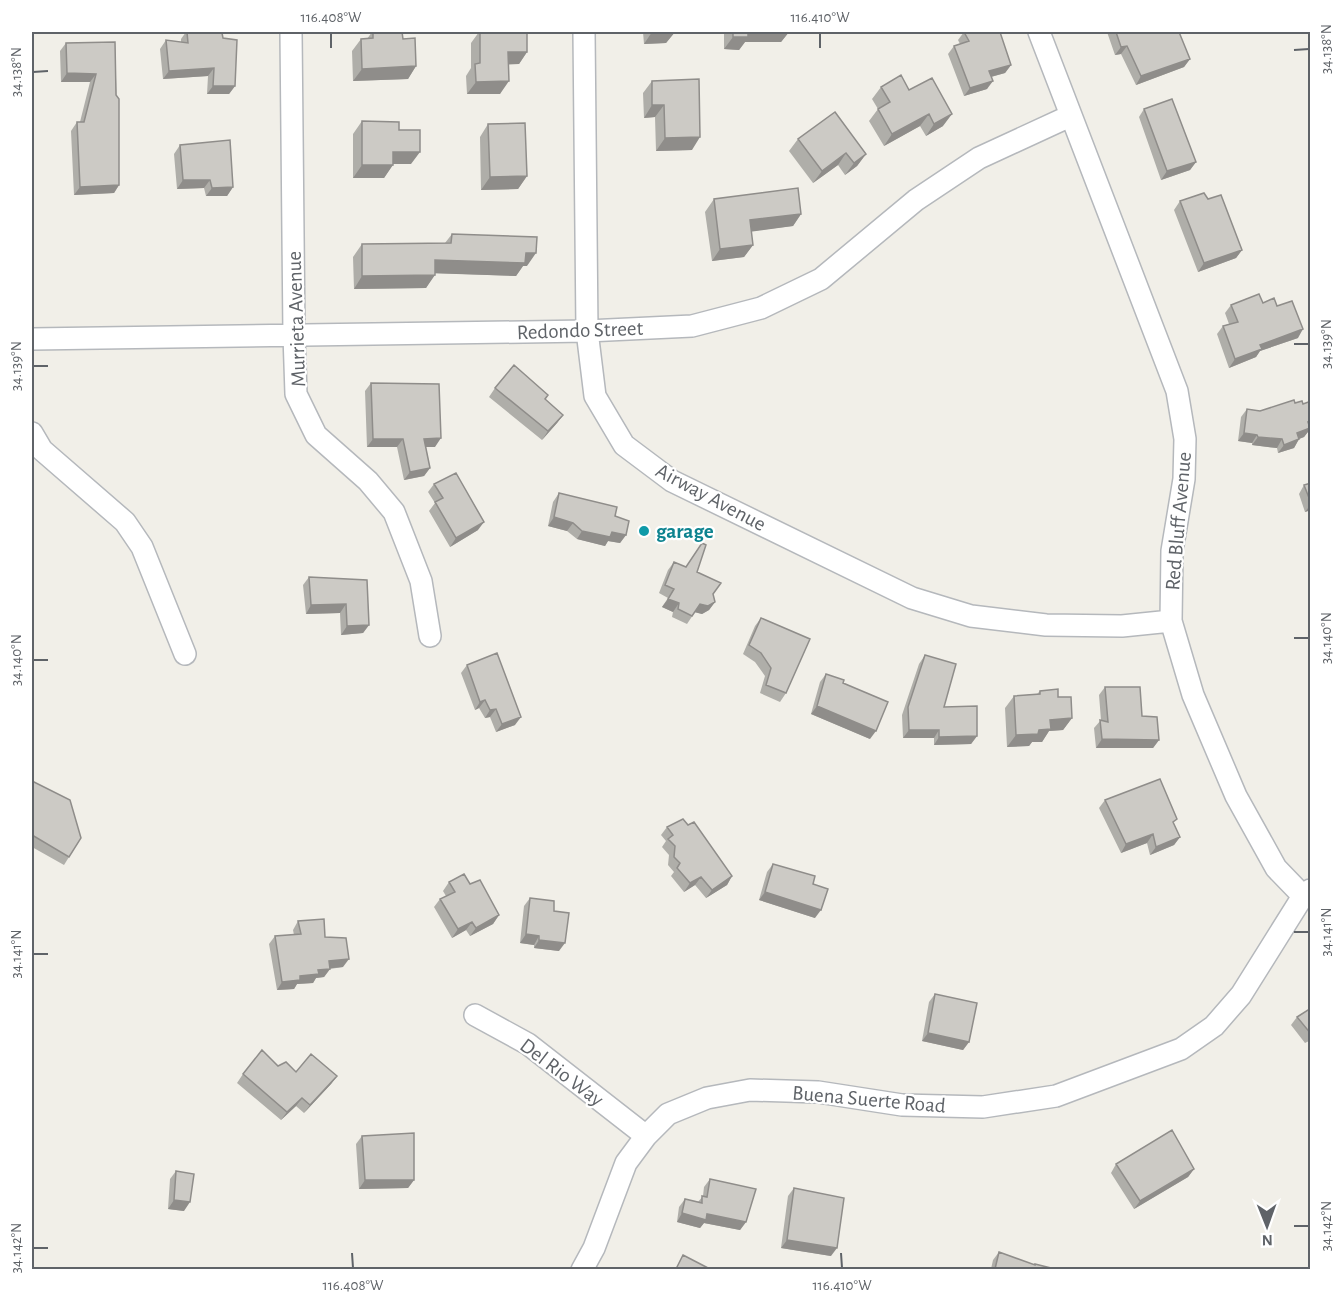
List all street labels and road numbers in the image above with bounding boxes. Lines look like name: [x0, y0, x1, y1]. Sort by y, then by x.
street label: Murrieta Avenue: [284, 251, 309, 387]
street label: Redondo Street: [516, 318, 644, 343]
street label: Red Bluff Avenue: [1162, 451, 1195, 591]
street label: Airway Avenue: [652, 460, 769, 535]
street label: Del Rio Way: [516, 1034, 607, 1110]
street label: Buena Suerte Road: [791, 1082, 947, 1117]

